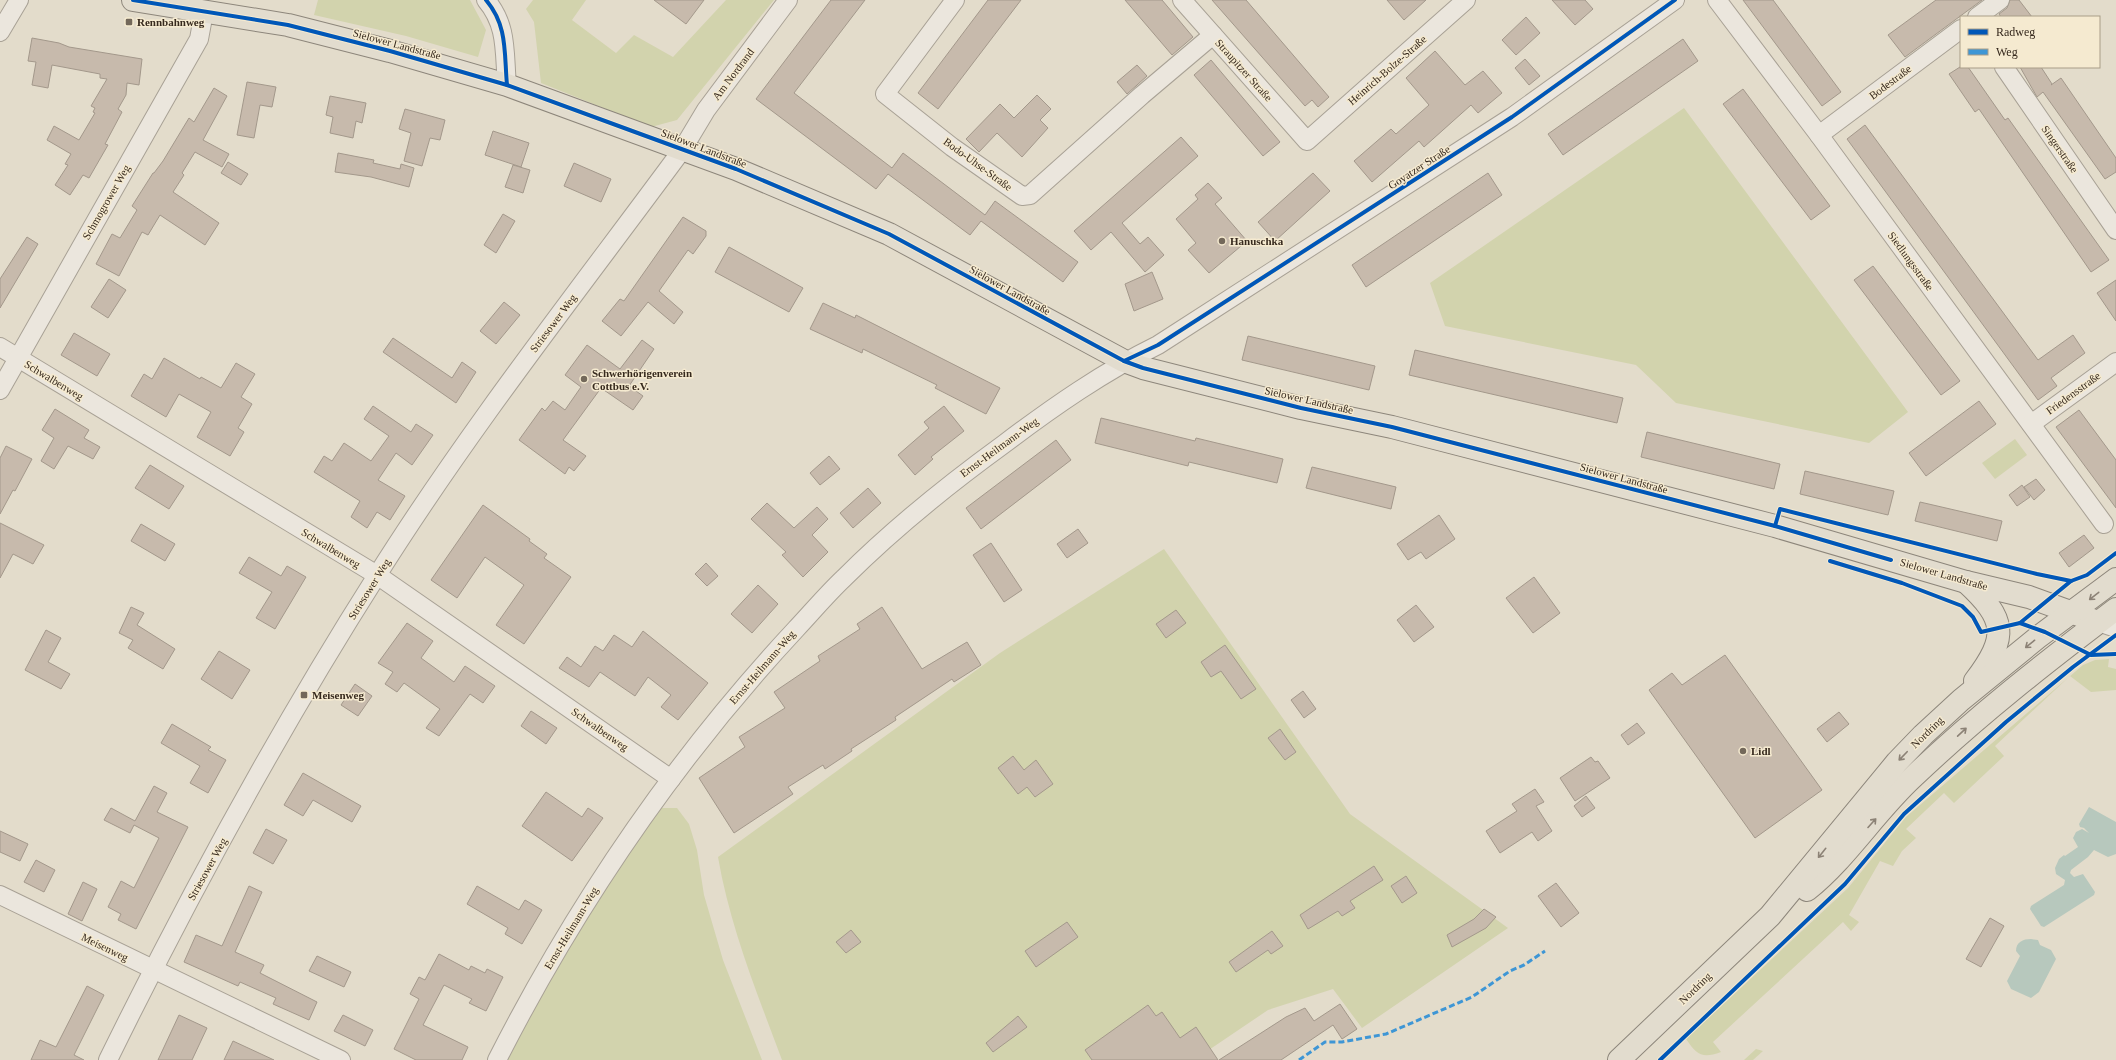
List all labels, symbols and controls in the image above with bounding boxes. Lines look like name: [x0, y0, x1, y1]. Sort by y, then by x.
place label: Rennbahnweg: [137, 16, 205, 28]
legend: [1960, 16, 2100, 68]
marker: Rennbahnweg: [124, 17, 134, 27]
text: Radweg: [1996, 25, 2035, 39]
street label: Sielower Landstraße: [352, 26, 442, 62]
street label: Heinrich-Bolze-Straße: [1345, 33, 1429, 107]
street label: Straupitzer Straße: [1213, 37, 1275, 103]
street label: Am Nordrand: [710, 45, 757, 102]
text: Weg: [1996, 45, 2018, 59]
street label: Bodestraße: [1867, 62, 1913, 102]
street label: Singerstraße: [2039, 123, 2081, 175]
street label: Sielower Landstraße: [660, 126, 749, 170]
street label: Bodo-Uhse-Straße: [941, 135, 1015, 193]
street label: Goyatzer Straße: [1386, 143, 1452, 191]
street label: Schmogrower Weg: [80, 162, 132, 241]
street label: Siedlungsstraße: [1886, 229, 1936, 293]
place label: Hanuschka: [1230, 235, 1284, 247]
marker: Hanuschka: [1217, 236, 1227, 246]
street label: Sielower Landstraße: [967, 263, 1053, 317]
street label: Striesower Weg: [527, 291, 579, 354]
street label: Schwalbenweg: [22, 358, 86, 403]
place label: Schwerhörigenverein Cottbus e.V.: [592, 367, 692, 392]
street label: Friedensstraße: [2044, 369, 2103, 417]
marker: Schwerhörigenverein Cottbus e.V.: [579, 374, 589, 384]
street label: Sielower Landstraße: [1263, 384, 1355, 416]
street label: Ernst-Heilmann-Weg: [958, 414, 1041, 479]
street label: Sielower Landstraße: [1579, 460, 1669, 496]
street label: Schwalbenweg: [299, 526, 363, 571]
street label: Striesower Weg: [346, 556, 393, 622]
street label: Sielower Landstraße: [1899, 556, 1989, 592]
one-way arrow: [2089, 592, 2100, 600]
street label: Ernst-Heilmann-Weg: [727, 627, 798, 706]
one-way arrow: [2024, 640, 2035, 648]
place label: Meisenweg: [312, 689, 364, 701]
marker: Meisenweg: [299, 690, 309, 700]
street label: Schwalbenweg: [569, 705, 631, 753]
street label: Nordring: [1908, 713, 1946, 750]
one-way arrow: [1957, 727, 1967, 737]
place label: Lidl: [1751, 745, 1771, 757]
marker: Lidl: [1738, 746, 1748, 756]
one-way arrow: [1898, 751, 1907, 761]
one-way arrow: [1867, 818, 1876, 828]
street label: Striesower Weg: [185, 835, 229, 902]
one-way arrow: [1818, 847, 1827, 858]
street label: Ernst-Heilmann-Weg: [542, 884, 601, 971]
street label: Meisenweg: [80, 930, 131, 964]
street label: Nordring: [1676, 969, 1714, 1006]

